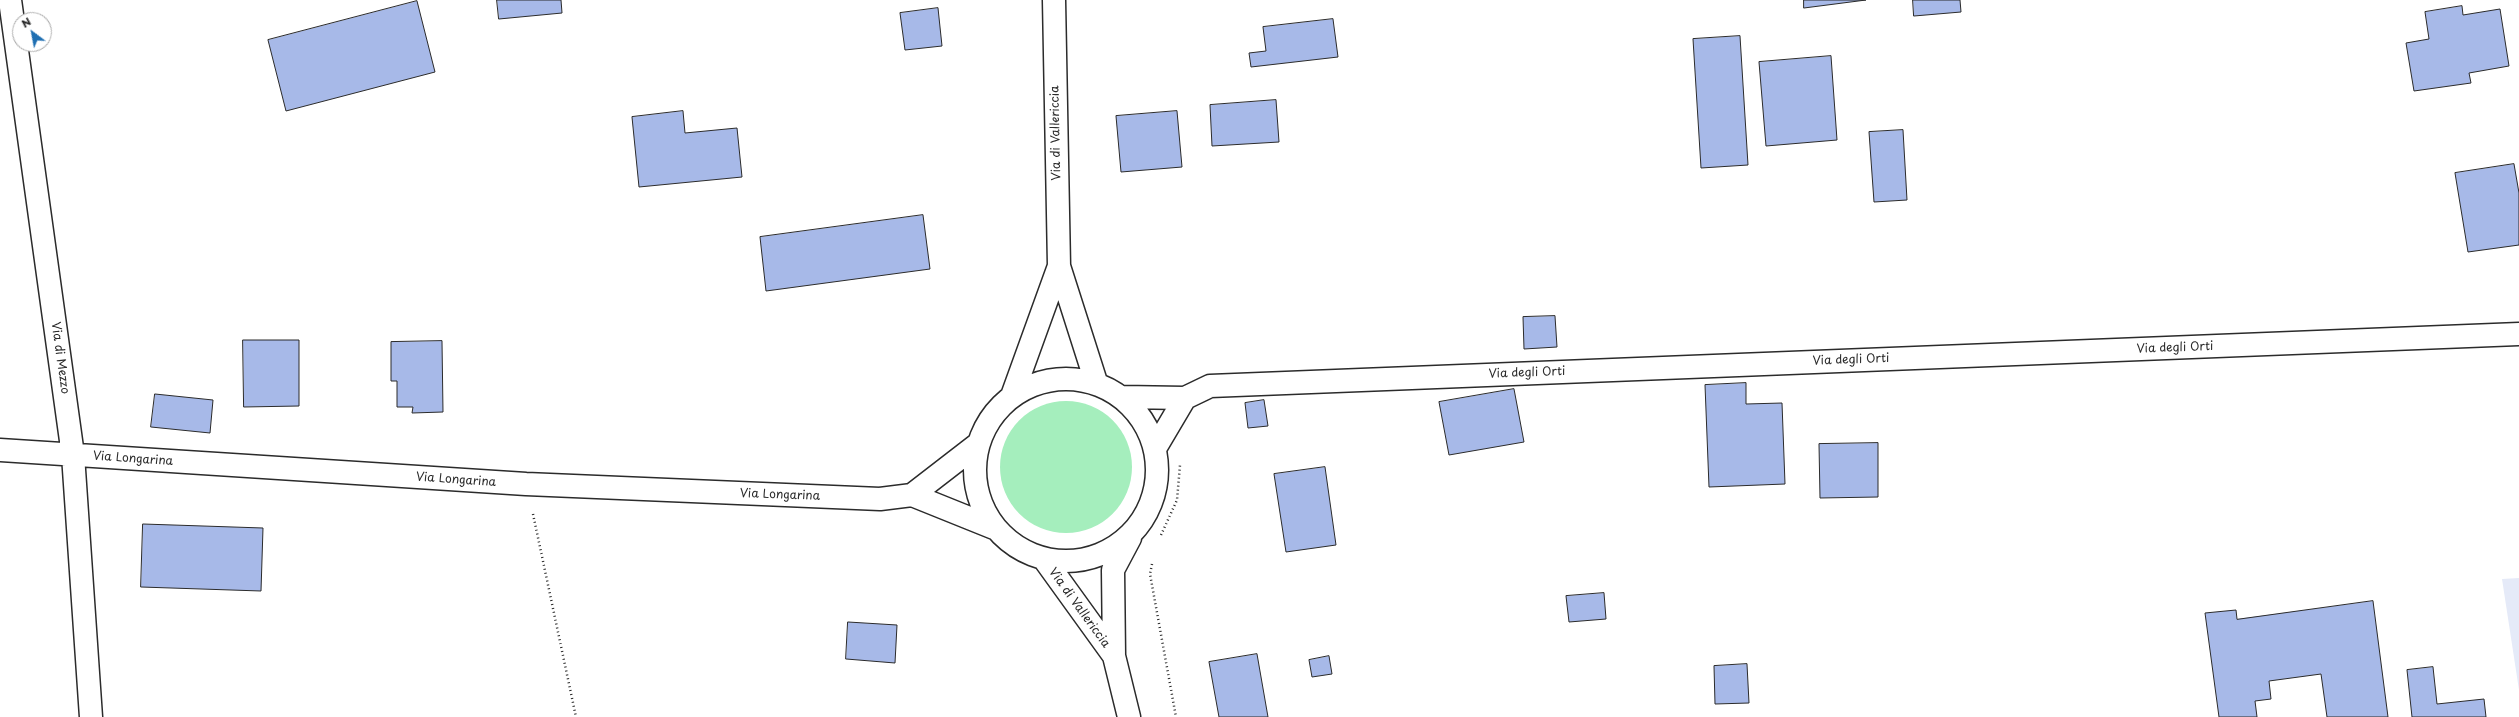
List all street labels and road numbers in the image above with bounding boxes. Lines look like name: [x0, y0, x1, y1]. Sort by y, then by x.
street label: Via di Vallericcia: [1048, 85, 1064, 181]
street label: Via di Mezzo: [48, 321, 72, 395]
street label: Via degli Orti: [2136, 339, 2214, 357]
street label: Via degli Orti: [1812, 351, 1890, 369]
street label: Via degli Orti: [1488, 364, 1566, 382]
street label: Via Longarina: [92, 449, 174, 469]
street label: Via Longarina: [415, 470, 497, 490]
street label: Via Longarina: [740, 486, 820, 504]
street label: Via di Vallericcia: [1045, 565, 1113, 651]

